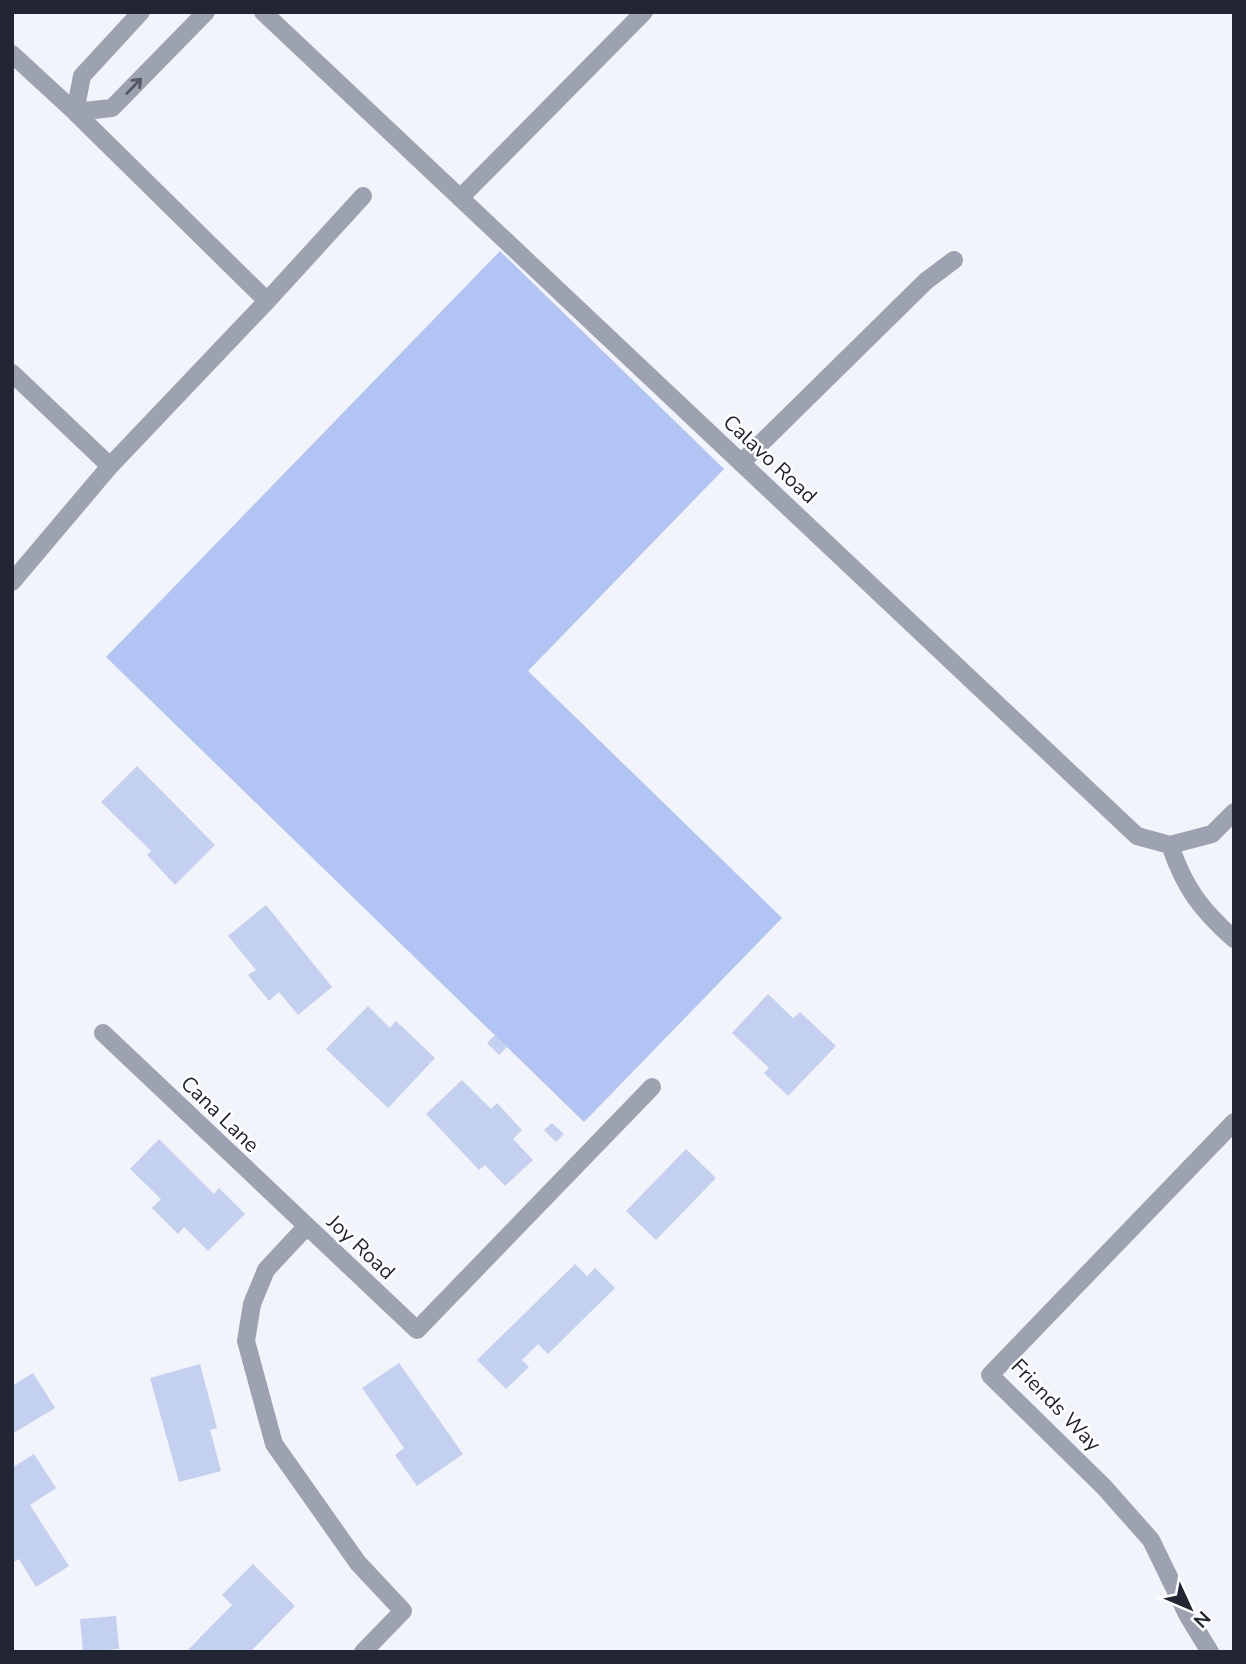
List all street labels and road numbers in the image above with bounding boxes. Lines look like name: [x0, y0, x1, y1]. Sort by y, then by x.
street label: Calavo Road: [717, 408, 823, 510]
street label: Cana Lane: [175, 1070, 265, 1158]
street label: Joy Road: [320, 1208, 401, 1286]
street label: Friends Way: [1005, 1353, 1107, 1457]

